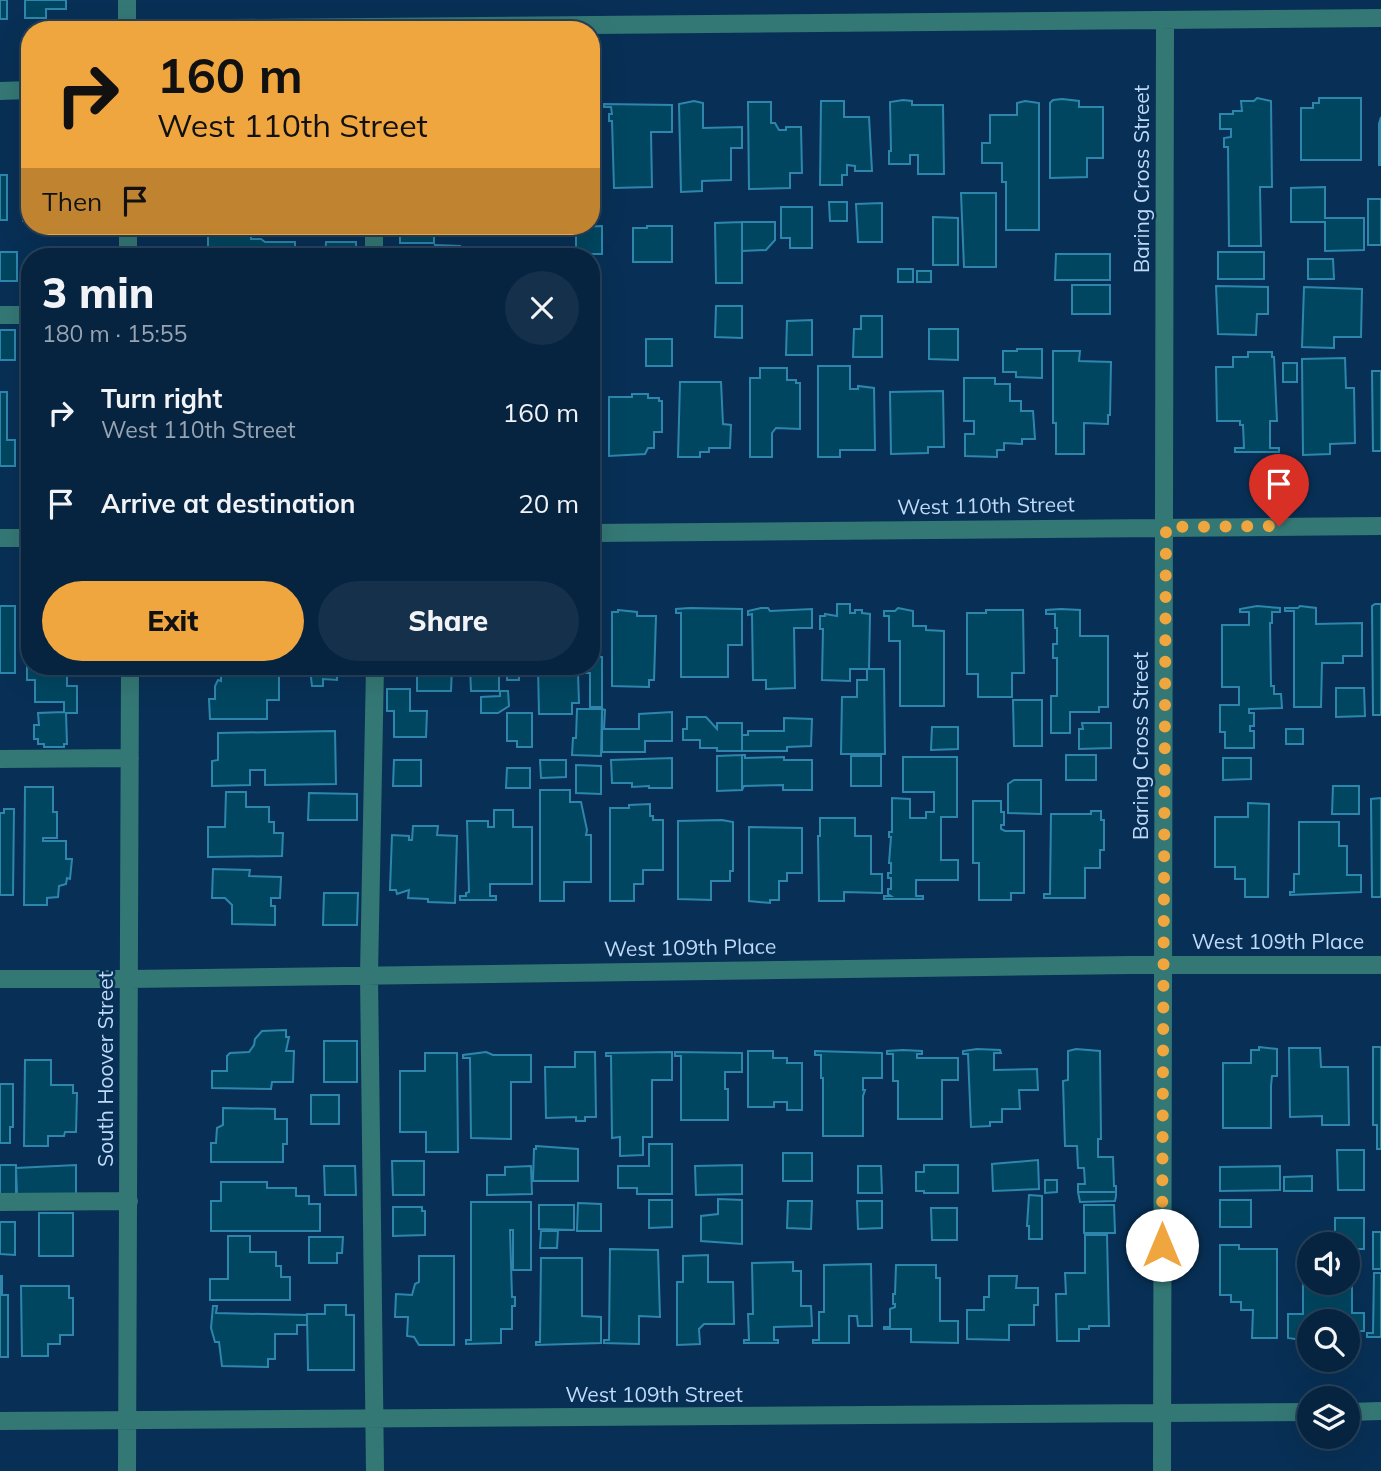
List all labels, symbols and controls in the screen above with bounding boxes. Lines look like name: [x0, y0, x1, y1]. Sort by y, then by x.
text: 160 m: [157, 44, 303, 105]
icon: right: [42, 49, 133, 140]
street label: Baring Cross Street: [1128, 85, 1154, 273]
text: West 110th Street: [157, 105, 428, 145]
icon: arrive: [116, 182, 154, 220]
text: Then: [42, 185, 102, 218]
text: 3 min: [42, 266, 155, 319]
button: close: [505, 271, 579, 345]
text: 180 m · 15:55: [42, 319, 187, 348]
text: Turn right: [101, 382, 222, 415]
icon: right: [42, 394, 80, 432]
text: 160 m: [503, 396, 579, 429]
text: West 110th Street: [101, 415, 296, 444]
pin: [1249, 454, 1309, 526]
icon: arrive: [1260, 465, 1298, 503]
icon: arrive: [42, 485, 80, 523]
text: Arrive at destination: [101, 487, 356, 520]
text: 20 m: [518, 487, 579, 520]
street label: West 110th Street: [897, 490, 1075, 520]
button: Exit: [42, 581, 304, 661]
button: Share: [318, 581, 579, 661]
street label: Baring Cross Street: [1127, 652, 1153, 840]
street label: West 109th Place: [1192, 928, 1364, 954]
street label: West 109th Place: [604, 932, 776, 962]
street label: South Hoover Street: [92, 971, 118, 1167]
position arrow: [1125, 1208, 1199, 1282]
map controls: [1297, 1232, 1360, 1449]
button: sound: [1297, 1232, 1360, 1295]
button: search: [1297, 1309, 1360, 1372]
street label: West 109th Street: [565, 1381, 743, 1407]
button: layers: [1297, 1386, 1360, 1449]

